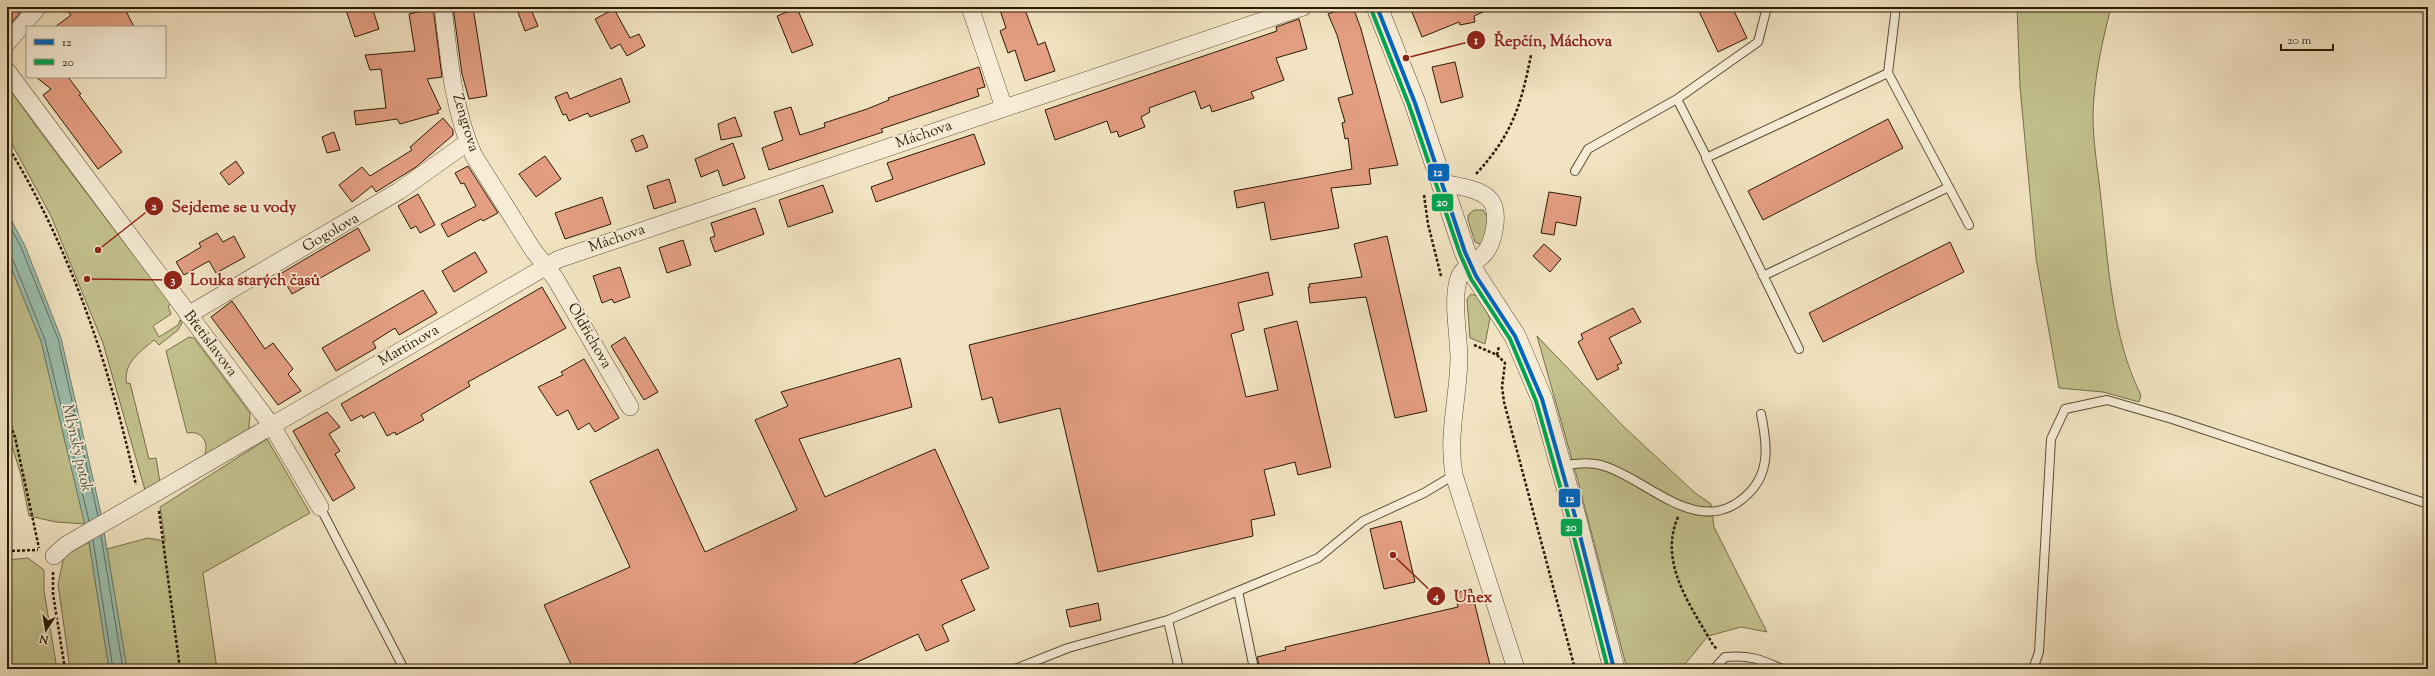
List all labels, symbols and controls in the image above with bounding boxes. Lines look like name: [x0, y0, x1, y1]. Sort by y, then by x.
legend: [26, 26, 166, 78]
callout: Řepčín, Máchova: [1466, 26, 1620, 54]
scale bar: [2281, 26, 2333, 52]
text: Řepčín, Máchova: [1494, 30, 1613, 54]
text: 1: [1473, 32, 1479, 50]
text: 20 m: [2287, 32, 2312, 50]
text: 12: [62, 34, 72, 52]
text: 20: [62, 54, 74, 72]
street label: Zengrova: [446, 91, 484, 155]
street label: Máchova: [893, 116, 955, 154]
line badge: 12: [1427, 163, 1450, 182]
text: 12: [1433, 165, 1443, 181]
callout: Sejdeme se u vody: [144, 192, 305, 220]
line badge: 20: [1431, 193, 1454, 212]
text: 20: [1437, 195, 1448, 211]
text: Sejdeme se u vody: [172, 197, 296, 220]
text: 2: [151, 198, 157, 216]
street label: Gogolova: [299, 208, 363, 258]
street label: Máchova: [586, 220, 648, 258]
callout: Louka starých časů: [163, 266, 328, 294]
text: Louka starých časů: [190, 270, 321, 293]
text: 3: [171, 272, 176, 290]
street label: Oldřichova: [562, 299, 616, 373]
street label: Břetislavova: [178, 306, 242, 382]
street label: Martinova: [375, 320, 443, 372]
water label: Mlýnský potok: [55, 402, 97, 494]
line badge: 12: [1558, 488, 1581, 508]
text: 12: [1565, 491, 1575, 507]
line badge: 20: [1560, 518, 1583, 537]
text: 20: [1566, 520, 1577, 536]
callout: Unex: [1426, 582, 1500, 610]
text: Unex: [1454, 587, 1492, 610]
text: 4: [1432, 588, 1439, 606]
north arrow: [26, 610, 66, 650]
text: N: [38, 630, 51, 648]

